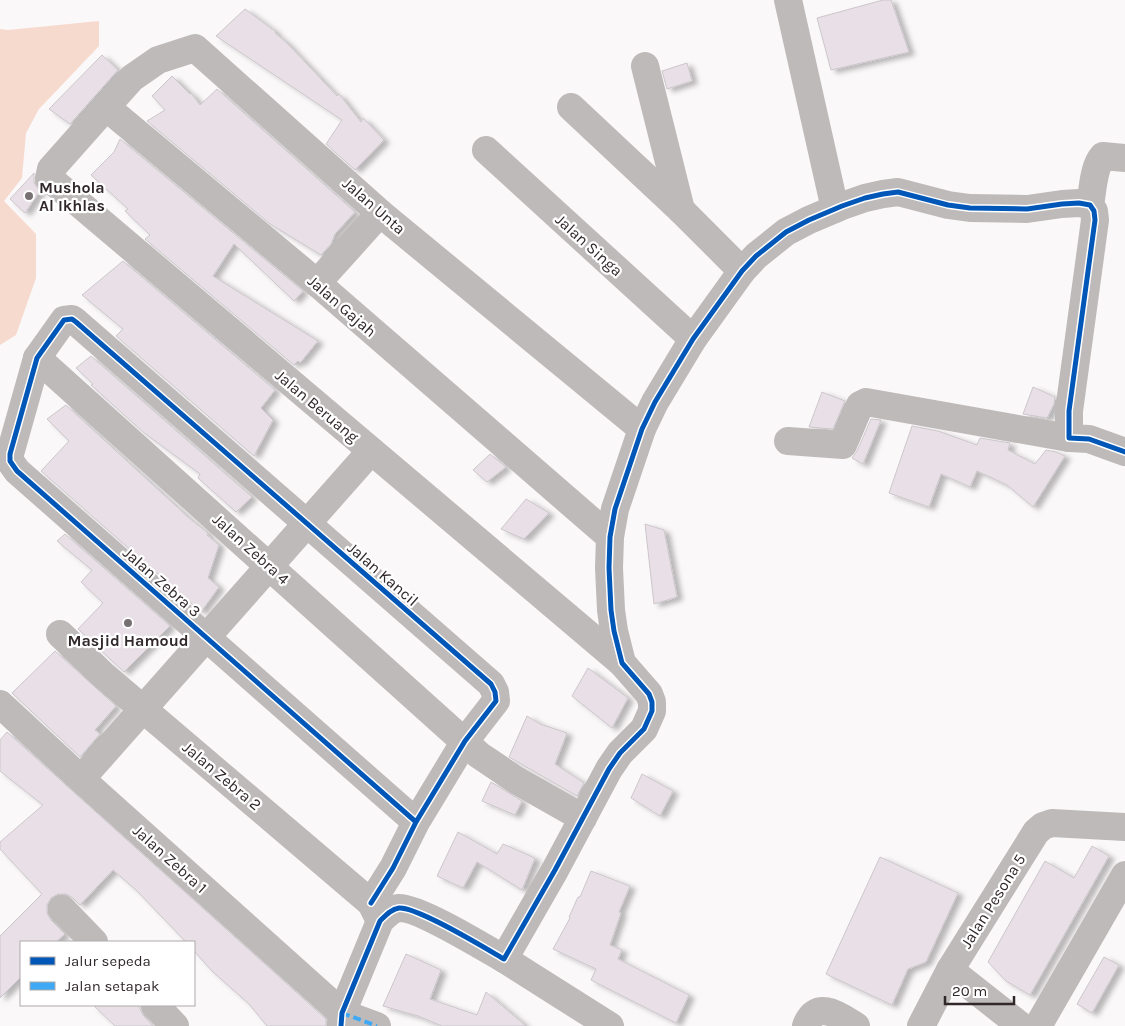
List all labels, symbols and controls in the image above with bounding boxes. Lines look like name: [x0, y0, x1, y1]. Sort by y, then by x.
street label: Jalan Unta: [339, 174, 409, 238]
place label: Mushola Al Ikhlas: [39, 178, 105, 215]
marker: Mushola Al Ikhlas: [23, 190, 35, 202]
street label: Jalan Singa: [551, 210, 627, 280]
street label: Jalan Gajah: [304, 271, 380, 341]
street label: Jalan Beruang: [271, 366, 363, 446]
street label: Jalan Zebra 4: [209, 510, 293, 588]
street label: Jalan Kancil: [344, 538, 422, 610]
street label: Jalan Zebra 3: [119, 543, 205, 621]
marker: Masjid Hamoud: [122, 617, 134, 629]
place label: Masjid Hamoud: [67, 631, 189, 650]
street label: Jalan Zebra 2: [179, 738, 265, 814]
street label: Jalan Zebra 1: [129, 821, 211, 897]
street label: Jalan Pesona 5: [956, 850, 1030, 952]
legend: [20, 941, 195, 1006]
text: Jalur sepeda: [65, 952, 151, 970]
scale bar: [945, 974, 1014, 1006]
text: Jalan setapak: [65, 977, 159, 995]
text: 20 m: [952, 982, 987, 1000]

